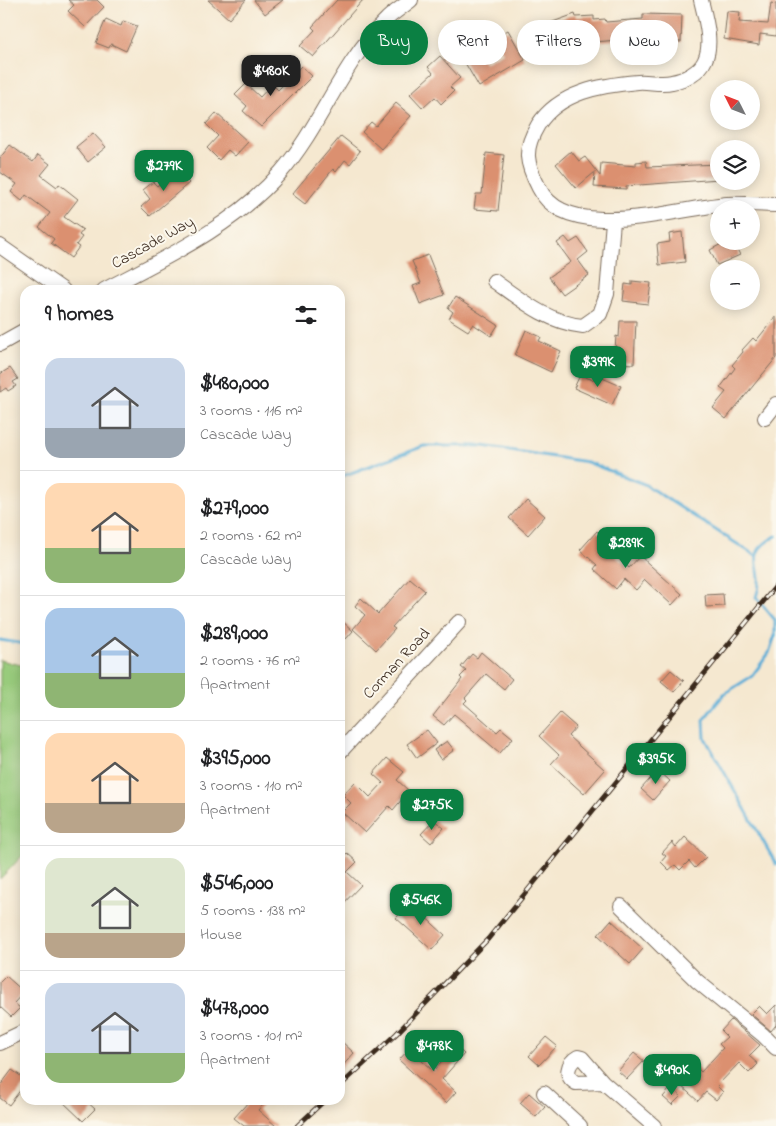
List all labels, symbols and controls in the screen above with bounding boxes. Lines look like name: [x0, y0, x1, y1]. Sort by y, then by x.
chip: Buy: [360, 20, 428, 65]
chip: Rent: [438, 20, 507, 65]
chip: Filters: [517, 20, 600, 65]
chip: New: [610, 20, 678, 65]
pin: $480K: [236, 54, 306, 97]
text: $480K: [253, 59, 289, 83]
north arrow: [710, 80, 760, 130]
map controls: [710, 80, 760, 310]
button: layers: [710, 140, 760, 190]
pin: $279K: [129, 150, 199, 192]
text: $279K: [146, 154, 182, 178]
button: +: [710, 200, 760, 250]
street label: Cascade Way: [107, 210, 199, 276]
button: −: [710, 260, 760, 310]
text: 9 homes: [45, 300, 114, 330]
icon: filters: [292, 301, 320, 329]
pin: $399K: [563, 346, 633, 388]
text: $399K: [581, 350, 615, 374]
text: $480,000: [200, 369, 269, 399]
icon: home: [85, 378, 145, 438]
text: 3 rooms · 116 m²: [200, 399, 303, 423]
text: Cascade Way: [200, 423, 291, 447]
text: $279,000: [200, 494, 269, 524]
icon: home: [85, 503, 145, 563]
text: 2 rooms · 62 m²: [200, 524, 302, 548]
pin: $289K: [591, 526, 661, 569]
text: $289K: [608, 531, 644, 555]
text: Cascade Way: [200, 548, 291, 572]
text: $289,000: [200, 619, 268, 649]
street label: Corman Road: [358, 623, 436, 705]
icon: home: [85, 628, 145, 688]
text: 2 rooms · 76 m²: [200, 649, 300, 673]
text: Apartment: [200, 673, 270, 697]
pin: $395K: [621, 742, 691, 785]
text: $395,000: [200, 744, 271, 774]
text: $395K: [637, 747, 675, 771]
icon: home: [85, 753, 145, 813]
text: 3 rooms · 110 m²: [200, 774, 302, 798]
pin: $275K: [397, 788, 467, 831]
text: $275K: [411, 793, 453, 817]
text: Apartment: [200, 798, 270, 822]
text: $546,000: [200, 869, 273, 899]
icon: home: [85, 878, 145, 938]
pin: $546K: [386, 884, 456, 926]
text: $546K: [401, 888, 441, 912]
text: 5 rooms · 138 m²: [200, 899, 306, 923]
text: House: [200, 923, 242, 947]
text: $478,000: [200, 994, 269, 1024]
icon: home: [85, 1003, 145, 1063]
text: 3 rooms · 101 m²: [200, 1024, 302, 1048]
pin: $478K: [399, 1030, 469, 1072]
text: $478K: [416, 1034, 452, 1058]
text: Apartment: [200, 1048, 270, 1072]
pin: $490K: [637, 1054, 707, 1096]
text: $490K: [654, 1058, 690, 1082]

